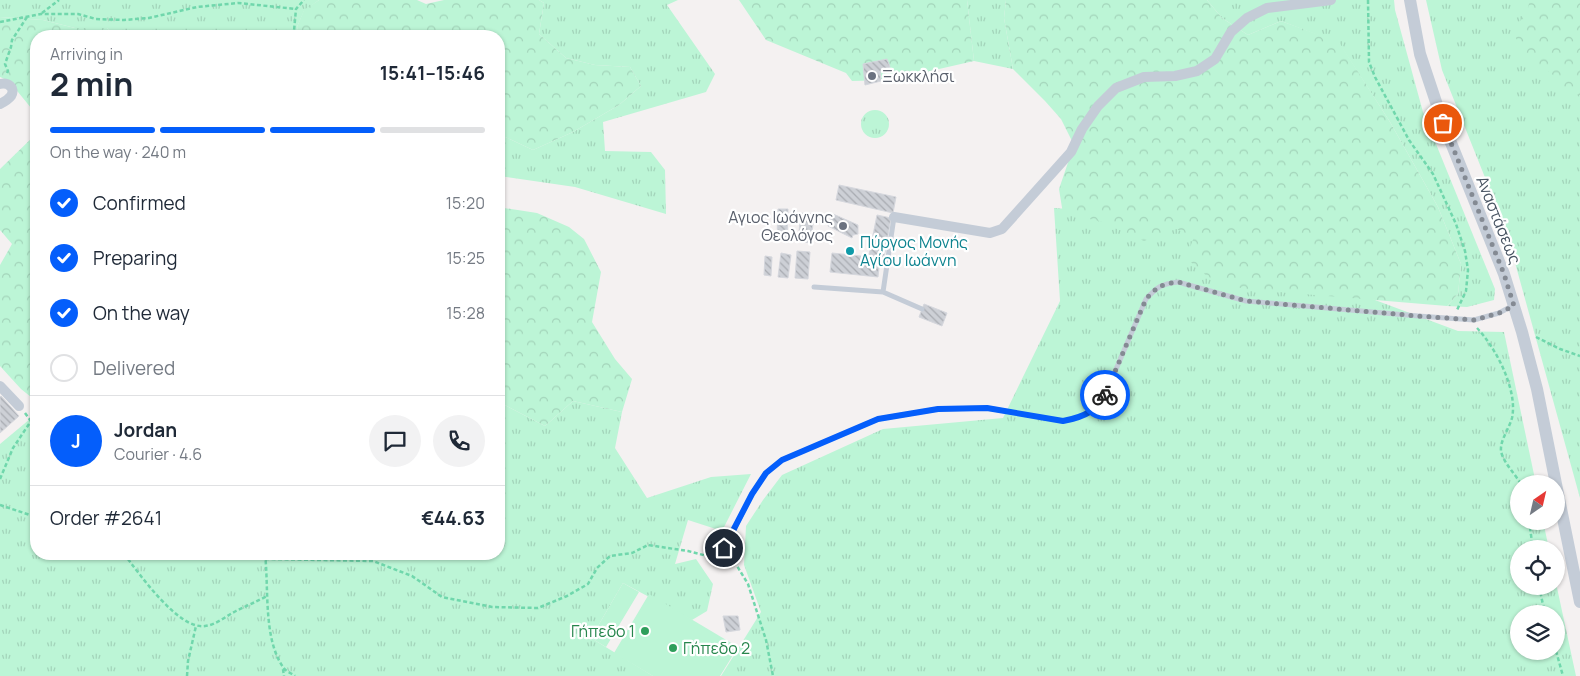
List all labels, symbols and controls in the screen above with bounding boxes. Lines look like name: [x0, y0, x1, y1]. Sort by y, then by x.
text: Arriving in: [50, 43, 123, 65]
text: 15:41–15:46: [380, 60, 485, 86]
text: 2 min: [50, 62, 133, 106]
place label: Ξωκκλήσι: [882, 65, 955, 87]
marker: Ξωκκλήσι: [866, 70, 878, 82]
pin: [1422, 102, 1464, 144]
icon: bag: [1429, 109, 1457, 137]
text: On the way · 240 m: [50, 141, 186, 163]
street label: Αναστάσεως: [1471, 173, 1527, 267]
icon: check: [50, 189, 78, 217]
text: Confirmed: [93, 190, 186, 216]
text: 15:20: [446, 192, 485, 214]
place label: Αγιος Ιωάννης Θεολόγος: [728, 206, 833, 246]
marker: Αγιος Ιωάννης Θεολόγος: [837, 220, 849, 232]
place label: Πύργος Μονής Αγίου Ιωάννη: [860, 231, 968, 271]
icon: check: [50, 244, 78, 272]
text: Preparing: [93, 245, 178, 271]
marker: Πύργος Μονής Αγίου Ιωάννη: [844, 245, 856, 257]
text: 15:25: [446, 247, 485, 269]
icon: check: [50, 299, 78, 327]
text: On the way: [93, 300, 190, 326]
text: 15:28: [446, 302, 485, 324]
text: Delivered: [93, 355, 175, 381]
courier: [1080, 370, 1130, 420]
icon: bike: [1091, 381, 1119, 409]
button: chat: [369, 415, 421, 467]
button: phone: [433, 415, 485, 467]
text: Jordan: [114, 417, 177, 443]
text: J: [71, 428, 81, 454]
text: Courier · 4.6: [114, 443, 202, 465]
north arrow: [1510, 475, 1565, 530]
map controls: [1510, 475, 1565, 660]
text: Order #2641: [50, 505, 162, 531]
text: €44.63: [421, 505, 485, 531]
pin: [703, 527, 745, 569]
icon: home: [710, 534, 738, 562]
button: locate: [1510, 540, 1565, 595]
button: layers: [1510, 605, 1565, 660]
place label: Γήπεδο 1: [571, 620, 635, 642]
marker: Γήπεδο 1: [639, 625, 651, 637]
place label: Γήπεδο 2: [683, 637, 750, 659]
marker: Γήπεδο 2: [667, 642, 679, 654]

